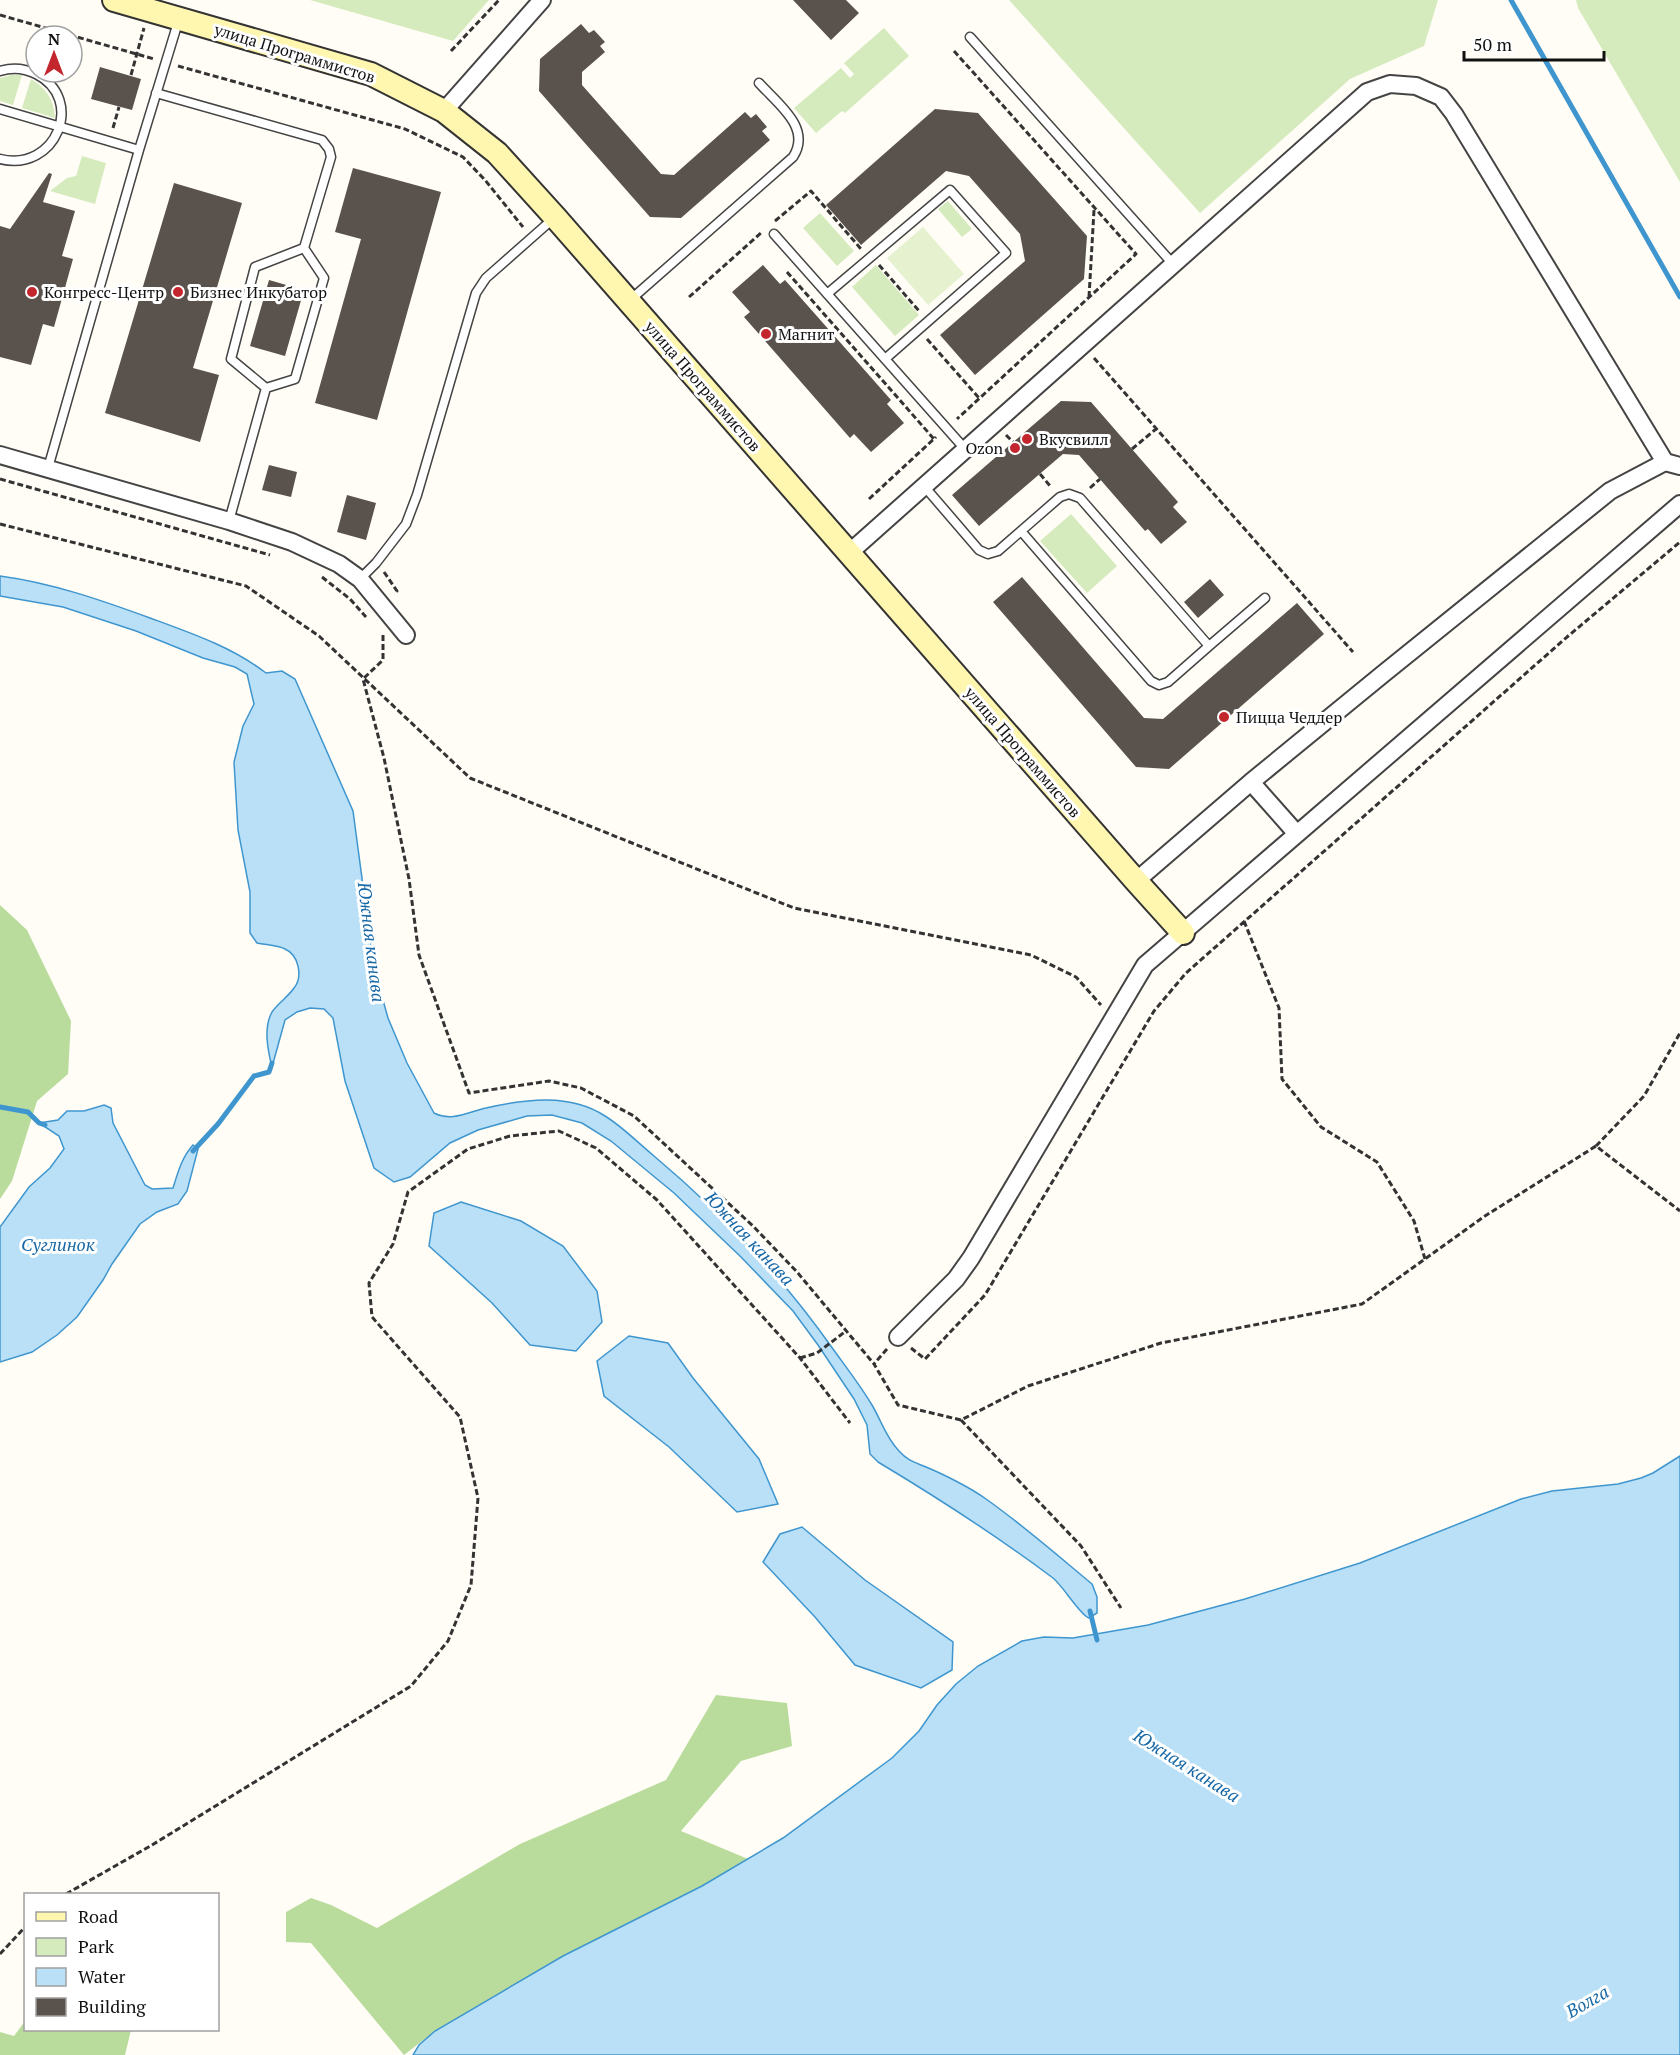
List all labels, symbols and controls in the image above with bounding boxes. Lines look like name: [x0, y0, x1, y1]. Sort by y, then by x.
street label: улица Программистов: [211, 18, 378, 88]
north arrow: [24, 24, 84, 84]
scale bar: [1464, 24, 1604, 62]
text: N: [48, 28, 60, 50]
text: 50 m: [1473, 32, 1513, 56]
place label: Конгресс-Центр: [44, 281, 164, 303]
place label: Бизнес Инкубатор: [190, 281, 327, 303]
marker: Конгресс-Центр: [25, 285, 39, 299]
marker: Бизнес Инкубатор: [171, 285, 185, 299]
street label: улица Программистов: [639, 315, 766, 456]
place label: Магнит: [778, 323, 834, 345]
marker: Магнит: [759, 327, 773, 341]
place label: Вкусвилл: [1039, 428, 1109, 450]
marker: Вкусвилл: [1020, 432, 1034, 446]
place label: Ozon: [965, 437, 1003, 459]
marker: Ozon: [1008, 441, 1022, 455]
street label: улица Программистов: [959, 681, 1086, 822]
place label: Пицца Чеддер: [1236, 706, 1342, 728]
marker: Пицца Чеддер: [1217, 710, 1231, 724]
water label: Южная канава: [353, 880, 391, 1004]
water label: Южная канава: [699, 1185, 800, 1290]
water label: Суглинок: [21, 1232, 95, 1256]
water label: Южная канава: [1128, 1722, 1245, 1807]
legend: [24, 1893, 219, 2031]
text: Road: [78, 1904, 118, 1928]
text: Park: [78, 1934, 115, 1958]
text: Water: [78, 1964, 125, 1988]
water label: Волга: [1560, 1979, 1613, 2023]
text: Building: [78, 1994, 146, 2018]

